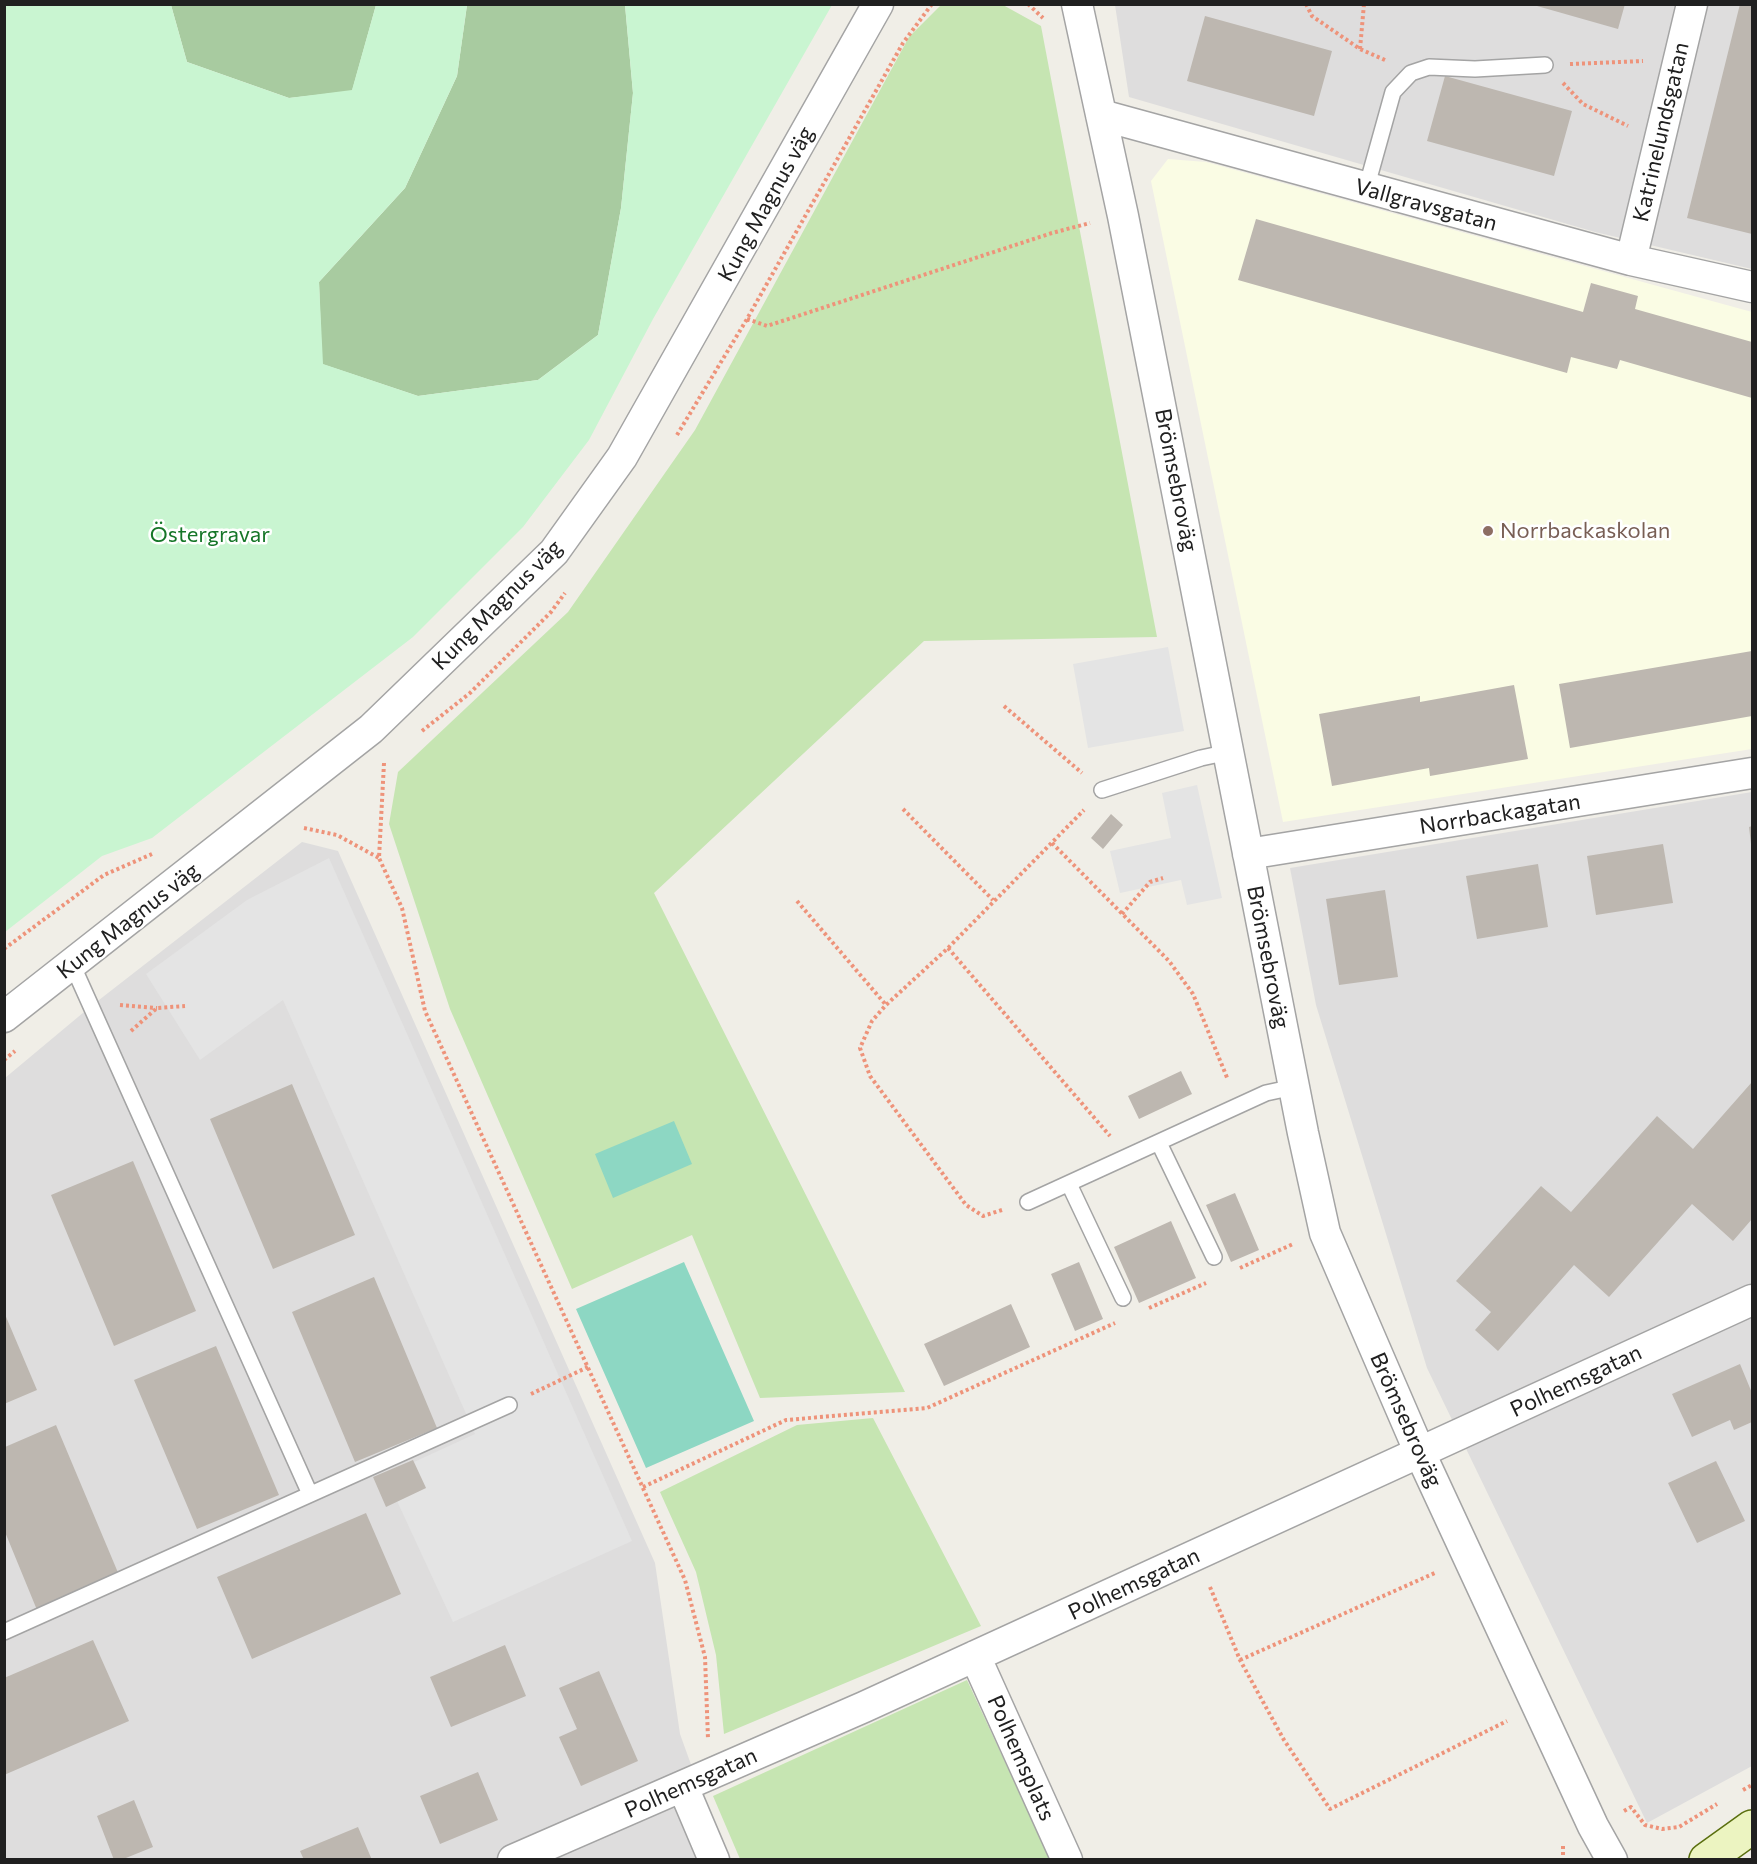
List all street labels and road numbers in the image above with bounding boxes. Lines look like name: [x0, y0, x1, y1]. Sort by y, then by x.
street label: Katrinelundsgatan: [1627, 40, 1695, 224]
street label: Kung Magnus väg: [712, 122, 820, 286]
street label: Vallgravsgatan: [1352, 173, 1500, 237]
street label: Brömsebroväg: [1149, 406, 1203, 554]
street label: Kung Magnus väg: [426, 534, 568, 676]
street label: Norrbackagatan: [1418, 788, 1582, 840]
street label: Kung Magnus väg: [52, 857, 204, 985]
street label: Brömsebroväg: [1241, 883, 1295, 1031]
street label: Polhemsgatan: [1506, 1339, 1646, 1423]
street label: Brömsebroväg: [1364, 1348, 1448, 1492]
street label: Polhemsgatan: [1064, 1542, 1204, 1626]
street label: Polhemsplats: [982, 1691, 1060, 1825]
street label: Polhemsgatan: [621, 1742, 761, 1824]

